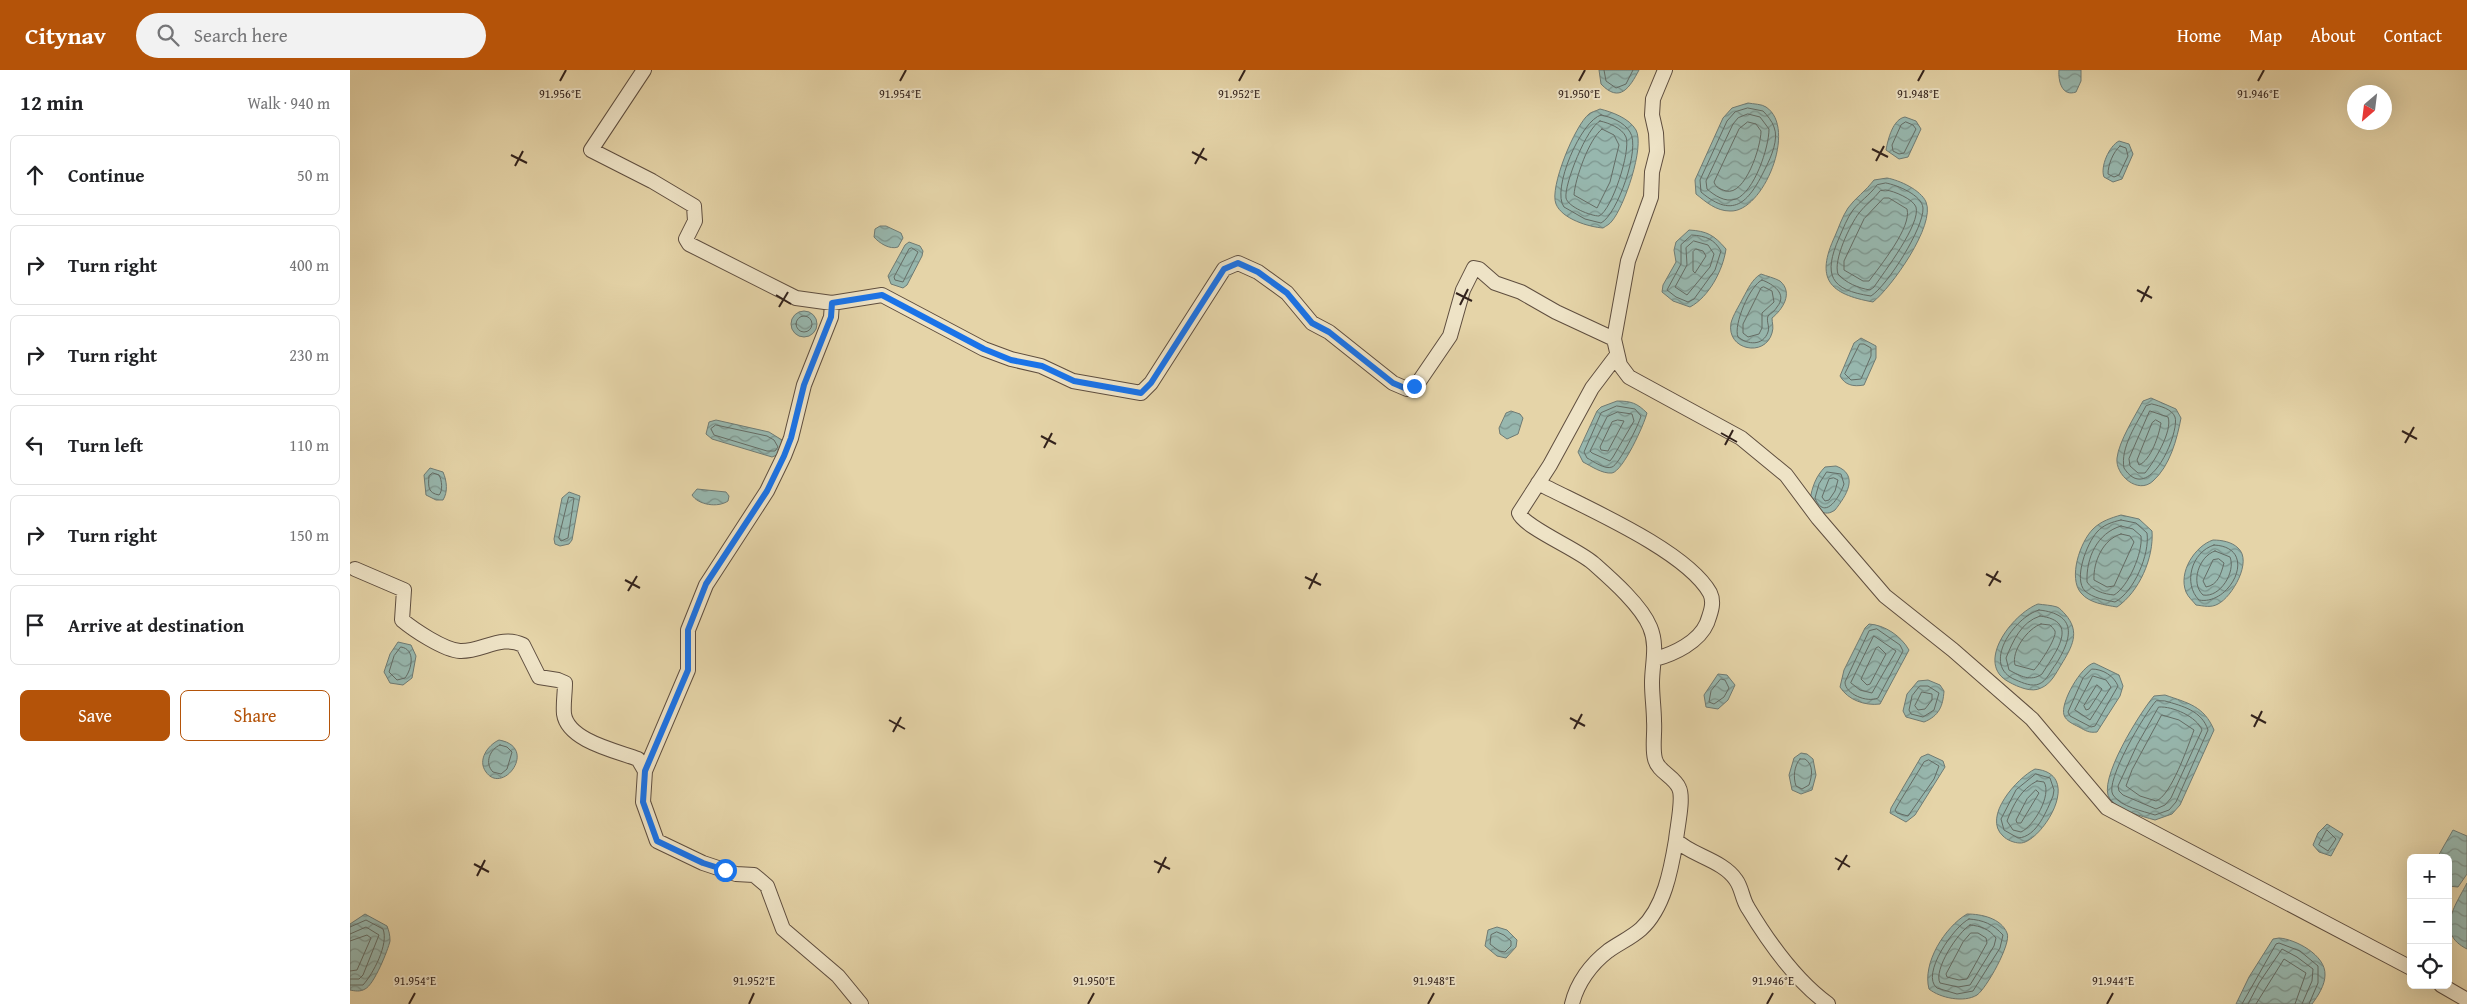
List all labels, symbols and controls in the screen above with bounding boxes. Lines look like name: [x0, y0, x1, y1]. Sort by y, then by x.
search box: [136, 13, 486, 58]
text: Citynav: [25, 18, 106, 53]
icon: search: [154, 21, 182, 49]
text: Search here: [194, 21, 288, 49]
text: Home: [2177, 22, 2221, 49]
text: Map: [2249, 22, 2282, 49]
text: About: [2310, 22, 2356, 49]
text: Contact: [2384, 22, 2442, 49]
text: 91.956°E: [539, 85, 581, 102]
text: 91.954°E: [879, 85, 921, 102]
text: 91.952°E: [1218, 85, 1260, 102]
text: 91.950°E: [1558, 85, 1600, 102]
text: 91.948°E: [1897, 85, 1939, 102]
text: 91.946°E: [2237, 85, 2279, 102]
north arrow: [2347, 85, 2392, 130]
text: 12 min: [20, 87, 83, 118]
text: Walk · 940 m: [247, 91, 330, 115]
icon: ahead: [21, 161, 49, 189]
text: Continue: [68, 161, 145, 189]
text: 50 m: [297, 163, 329, 187]
icon: right: [21, 251, 49, 279]
text: Turn right: [68, 251, 157, 279]
text: 400 m: [289, 253, 329, 277]
icon: right: [21, 341, 49, 369]
text: Turn right: [68, 341, 157, 369]
text: 230 m: [289, 343, 329, 367]
route end: [1403, 375, 1426, 398]
icon: left: [21, 431, 49, 459]
text: Turn left: [68, 431, 143, 459]
text: 110 m: [289, 433, 329, 457]
icon: right: [21, 521, 49, 549]
text: Turn right: [68, 521, 157, 549]
text: 150 m: [289, 523, 329, 547]
icon: arrive: [21, 611, 49, 639]
text: Arrive at destination: [68, 611, 244, 639]
button: Save: [20, 690, 170, 741]
button: Share: [180, 690, 330, 741]
map controls: [2407, 854, 2452, 989]
button: +: [2407, 854, 2452, 899]
route start: [714, 859, 737, 882]
button: −: [2407, 899, 2452, 944]
button: locate: [2407, 944, 2452, 989]
text: 91.954°E: [394, 972, 436, 989]
text: 91.952°E: [733, 972, 775, 989]
text: 91.950°E: [1073, 972, 1115, 989]
text: 91.948°E: [1413, 972, 1455, 989]
text: 91.946°E: [1752, 972, 1794, 989]
text: 91.944°E: [2092, 972, 2134, 989]

